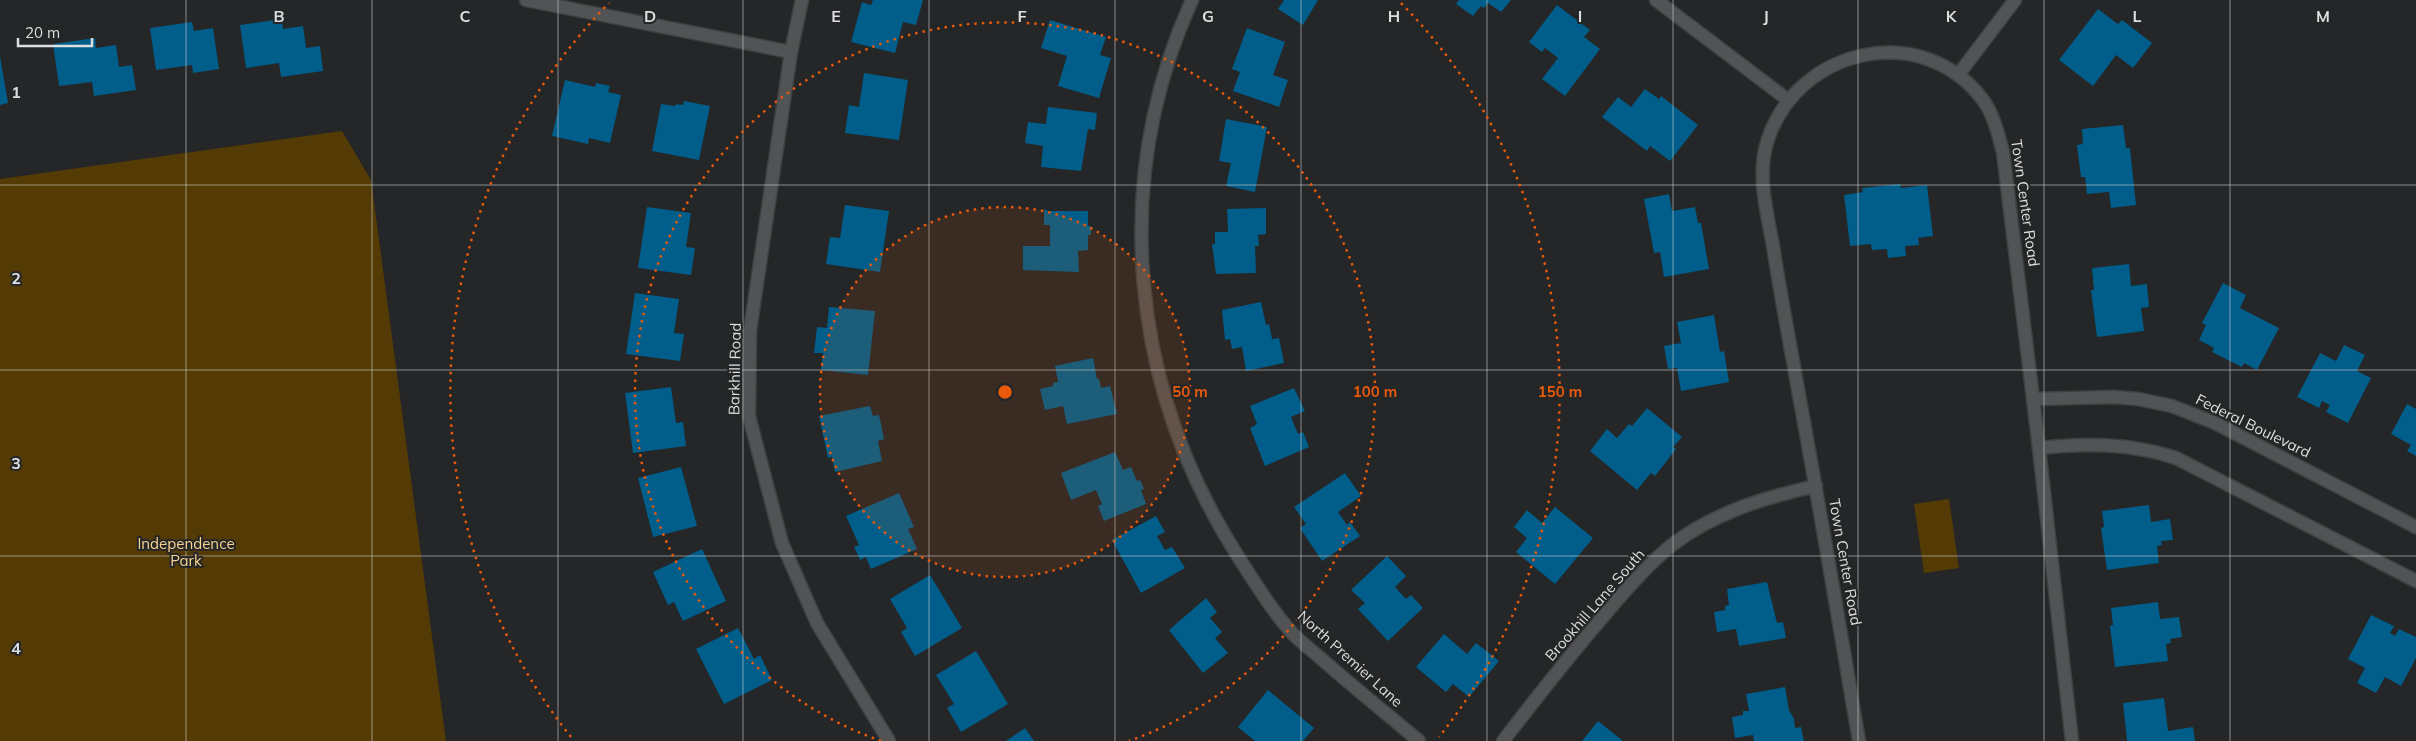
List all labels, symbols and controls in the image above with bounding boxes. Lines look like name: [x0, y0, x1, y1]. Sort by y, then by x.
text: B: [273, 6, 285, 26]
text: C: [460, 6, 471, 26]
text: D: [644, 6, 656, 26]
text: E: [831, 6, 841, 26]
text: F: [1017, 6, 1027, 26]
text: G: [1202, 6, 1214, 26]
text: H: [1388, 6, 1400, 26]
text: I: [1578, 6, 1582, 26]
text: J: [1763, 6, 1769, 26]
text: K: [1946, 6, 1958, 26]
text: L: [2133, 6, 2142, 26]
text: M: [2316, 6, 2330, 26]
scale bar: [18, 15, 91, 47]
text: 20 m: [25, 23, 60, 42]
text: 1: [11, 82, 21, 102]
street label: Town Center Road: [2007, 138, 2044, 268]
text: 2: [11, 268, 21, 288]
street label: Barkhill Road: [724, 323, 745, 415]
text: 50 m: [1172, 382, 1208, 401]
text: 100 m: [1353, 382, 1397, 401]
text: 150 m: [1538, 382, 1582, 401]
centre of rings: [996, 383, 1014, 401]
street label: Federal Boulevard: [2193, 389, 2314, 462]
text: 3: [11, 453, 21, 473]
street label: Town Center Road: [1825, 497, 1866, 627]
park label: Independence Park: [137, 534, 235, 570]
street label: Brookhill Lane South: [1541, 545, 1649, 665]
street label: North Premier Lane: [1294, 606, 1407, 711]
text: 4: [11, 638, 21, 658]

